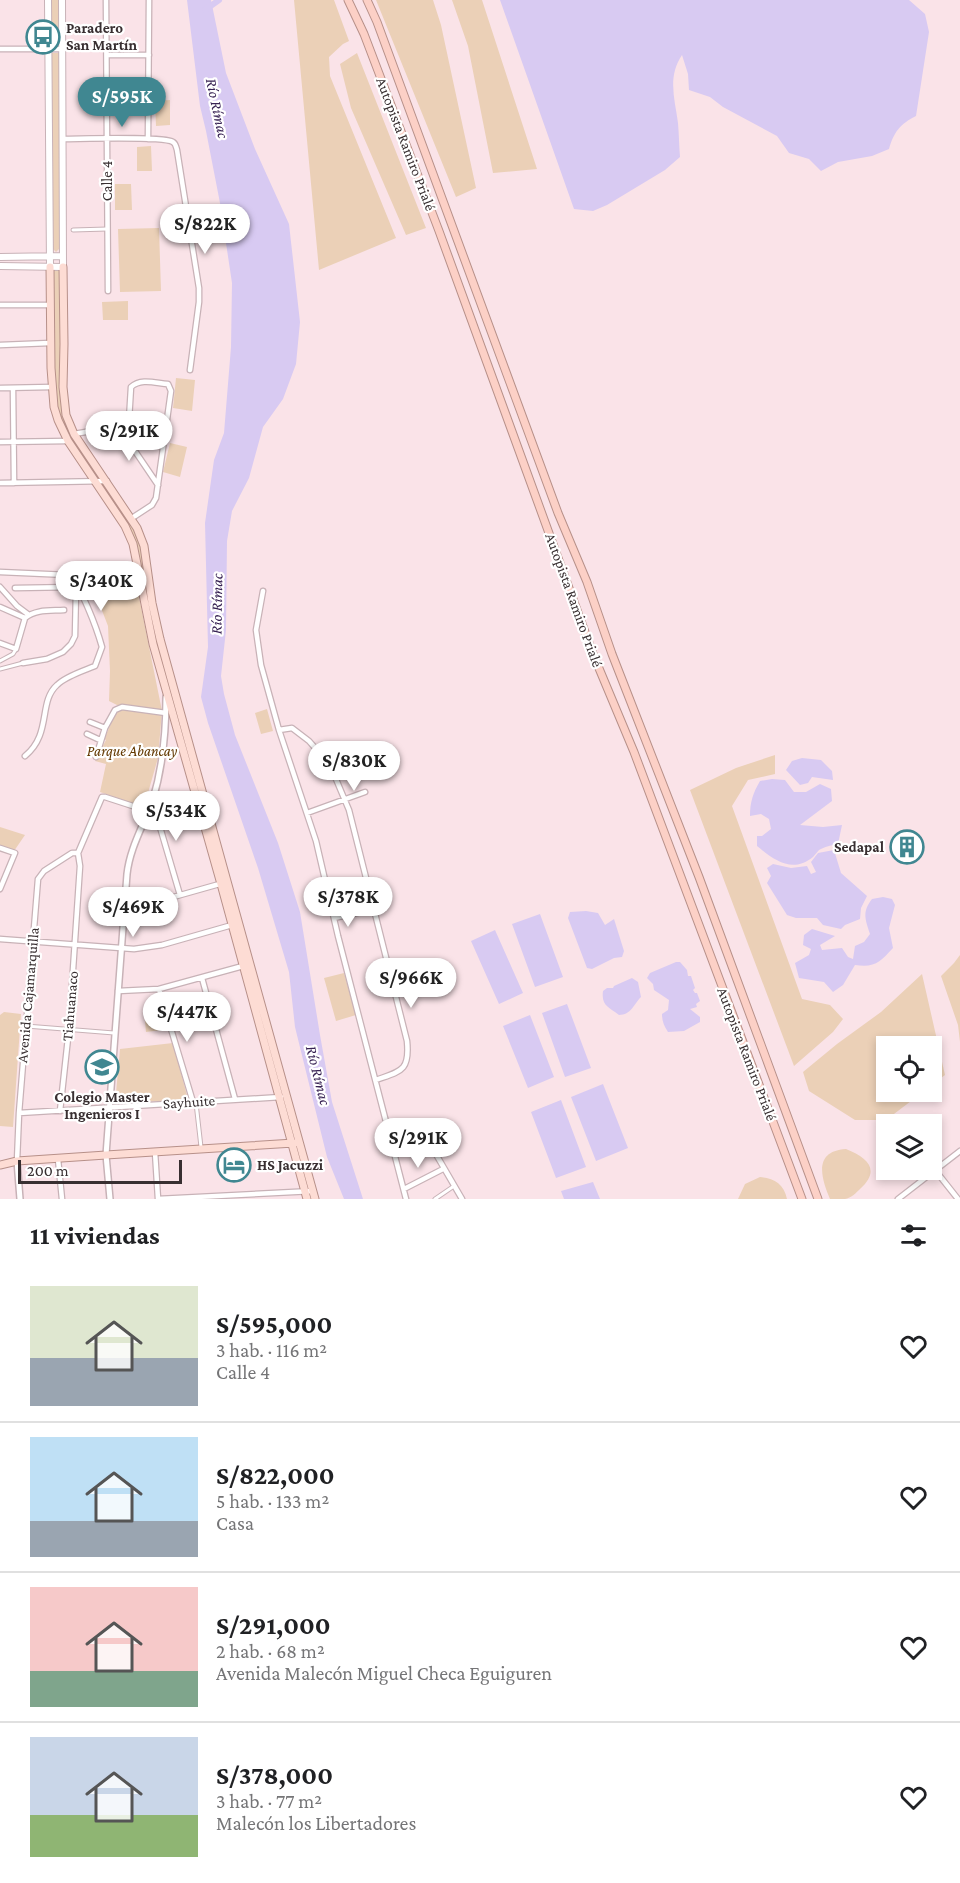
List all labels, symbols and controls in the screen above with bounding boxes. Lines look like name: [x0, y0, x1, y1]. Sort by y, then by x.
bus stop icon: Paradero San Martín: [25, 19, 61, 55]
place label: Paradero San Martín: [66, 20, 137, 53]
street label: Autopista Ramiro Prialé: [372, 75, 439, 214]
pin: S/595K: [73, 77, 171, 128]
water label: Río Rímac: [203, 77, 232, 140]
text: S/595K: [92, 85, 152, 107]
street label: Calle 4: [99, 161, 115, 201]
pin: S/822K: [156, 204, 254, 255]
text: S/822K: [174, 212, 236, 234]
pin: S/291K: [80, 411, 178, 462]
text: S/291K: [99, 419, 159, 441]
street label: Autopista Ramiro Prialé: [541, 531, 606, 670]
pin: S/340K: [52, 561, 150, 612]
text: S/340K: [69, 569, 133, 591]
water label: Río Rímac: [207, 573, 226, 635]
pin: S/830K: [305, 741, 403, 792]
park label: Parque Abancay: [87, 743, 177, 760]
text: S/830K: [322, 749, 386, 771]
pin: S/534K: [127, 791, 225, 842]
text: S/534K: [146, 799, 206, 821]
building icon: Sedapal: [889, 829, 925, 865]
place label: Sedapal: [834, 839, 885, 855]
pin: S/378K: [299, 877, 397, 928]
text: S/378K: [318, 885, 378, 907]
pin: S/469K: [84, 887, 182, 938]
text: S/469K: [102, 895, 164, 917]
street label: Avenida Cajamarquilla: [14, 927, 43, 1063]
pin: S/966K: [362, 958, 460, 1009]
text: S/966K: [379, 966, 443, 988]
street label: Tiahuanaco: [59, 970, 81, 1042]
street label: Autopista Ramiro Prialé: [713, 985, 780, 1124]
pin: S/447K: [138, 992, 236, 1043]
text: S/447K: [157, 1000, 217, 1022]
map controls: [876, 1036, 942, 1180]
button: locate: [876, 1036, 942, 1102]
water label: Río Rímac: [303, 1044, 334, 1107]
school or university icon: Colegio Master Ingenieros I: [84, 1049, 120, 1085]
place label: Colegio Master Ingenieros I: [54, 1089, 150, 1122]
street label: Sayhuite: [162, 1092, 216, 1113]
button: layers: [876, 1114, 942, 1180]
pin: S/291K: [369, 1118, 467, 1169]
text: S/291K: [388, 1126, 448, 1148]
hotel icon: HS Jacuzzi: [216, 1147, 252, 1183]
scale bar: [18, 1157, 182, 1184]
place label: HS Jacuzzi: [257, 1157, 324, 1173]
text: 200 m: [27, 1162, 69, 1179]
icon: filters: [897, 1219, 930, 1252]
text: 11 viviendas: [30, 1221, 160, 1250]
icon: home: [78, 1310, 150, 1382]
text: S/595,000: [216, 1310, 332, 1339]
icon: heart: [897, 1330, 930, 1363]
text: 3 hab. · 116 m²: [216, 1339, 327, 1361]
text: Calle 4: [216, 1361, 270, 1383]
icon: home: [78, 1461, 150, 1533]
text: S/822,000: [216, 1461, 335, 1490]
icon: heart: [897, 1481, 930, 1514]
text: 5 hab. · 133 m²: [216, 1490, 329, 1512]
text: Casa: [216, 1512, 254, 1534]
icon: home: [78, 1611, 150, 1683]
text: S/291,000: [216, 1611, 331, 1640]
icon: heart: [897, 1631, 930, 1664]
text: 2 hab. · 68 m²: [216, 1640, 325, 1662]
text: Avenida Malecón Miguel Checa Eguiguren: [216, 1662, 552, 1684]
icon: home: [78, 1761, 150, 1833]
text: S/378,000: [216, 1761, 333, 1790]
icon: heart: [897, 1781, 930, 1814]
text: 3 hab. · 77 m²: [216, 1790, 322, 1812]
text: Malecón los Libertadores: [216, 1812, 416, 1834]

